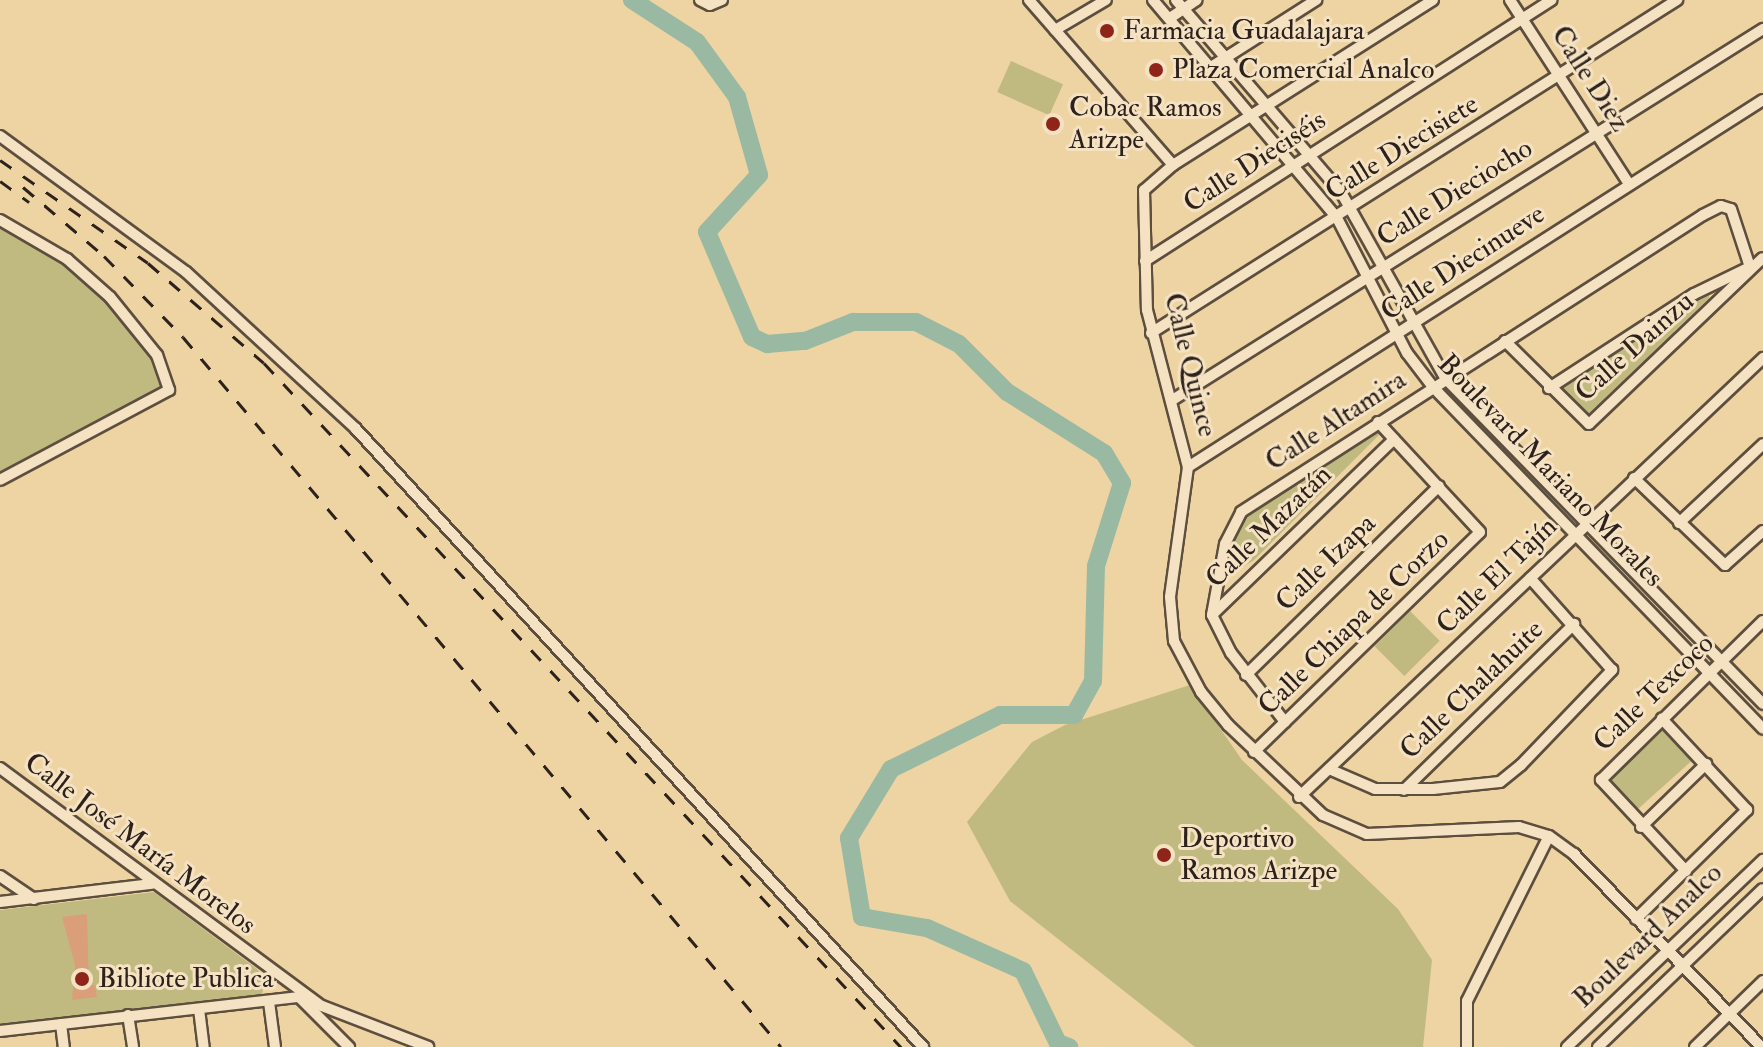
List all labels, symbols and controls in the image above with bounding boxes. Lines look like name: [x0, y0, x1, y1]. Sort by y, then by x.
place label: Farmacia Guadalajara: [1123, 14, 1365, 48]
street label: Calle Diez: [1543, 20, 1637, 138]
marker: Farmacia Guadalajara: [1098, 22, 1116, 40]
place label: Plaza Comercial Analco: [1172, 53, 1434, 87]
marker: Plaza Comercial Analco: [1147, 61, 1165, 79]
street label: Calle Diecisiete: [1319, 88, 1485, 208]
place label: Cobac Ramos Arizpe: [1069, 91, 1222, 157]
street label: Calle Dieciséis: [1178, 104, 1332, 220]
marker: Cobac Ramos Arizpe: [1044, 115, 1062, 133]
street label: Calle Dieciocho: [1371, 132, 1539, 254]
street label: Calle Diecinueve: [1375, 198, 1551, 328]
street label: Calle Dainzu: [1569, 285, 1701, 409]
street label: Calle Quince: [1156, 290, 1224, 440]
street label: Boulevard Mariano Morales: [1430, 348, 1670, 594]
street label: Calle Altamira: [1260, 363, 1412, 479]
street label: Calle Mazatán: [1199, 459, 1339, 595]
street label: Calle Izapa: [1269, 507, 1383, 619]
street label: Calle El Tajín: [1430, 510, 1564, 642]
street label: Calle Chiapa de Corzo: [1252, 523, 1456, 723]
street label: Calle Chalahuite: [1393, 613, 1551, 767]
street label: Calle Texcoco: [1587, 627, 1721, 759]
street label: Calle José María Morelos: [18, 746, 262, 942]
place label: Deportivo Ramos Arizpe: [1180, 822, 1337, 888]
marker: Deportivo Ramos Arizpe: [1155, 846, 1173, 864]
street label: Boulevard Analco: [1567, 857, 1729, 1015]
place label: Bibliote Publica: [98, 962, 273, 996]
marker: Bibliote Publica: [73, 970, 91, 988]

